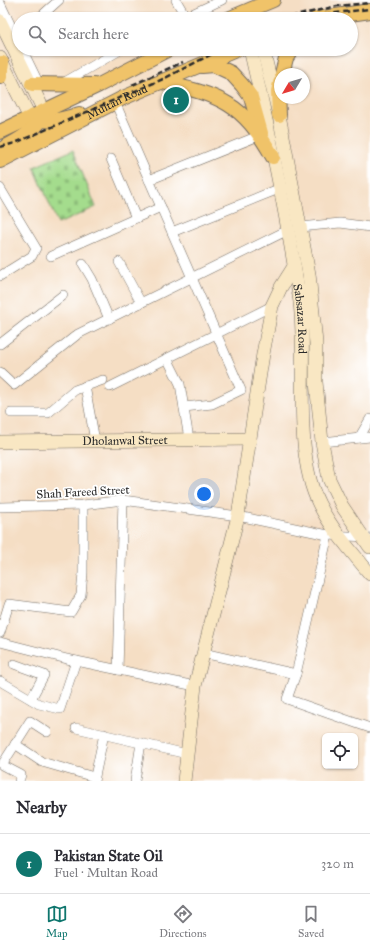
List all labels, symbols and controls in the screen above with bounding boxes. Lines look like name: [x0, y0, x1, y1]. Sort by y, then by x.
search box: [12, 12, 358, 56]
icon: search: [26, 23, 48, 45]
text: Search here: [58, 25, 129, 43]
north arrow: [274, 68, 310, 104]
street label: Multan Road: [84, 81, 149, 123]
pin: 1: [163, 85, 189, 115]
street label: Sabsazar Road: [290, 283, 309, 354]
street label: Dholanwal Street: [82, 433, 169, 448]
street label: Shah Fareed Street: [36, 483, 131, 501]
your location: [194, 484, 214, 504]
map controls: [322, 733, 358, 769]
button: locate: [322, 733, 358, 769]
text: Nearby: [16, 797, 67, 818]
text: Pakistan State Oil: [54, 847, 163, 865]
text: 1: [26, 856, 32, 872]
text: 320 m: [321, 856, 354, 872]
text: Fuel · Multan Road: [54, 865, 158, 881]
tab: Map: [46, 903, 68, 940]
tab: Directions: [159, 903, 207, 940]
tab: Saved: [298, 903, 324, 940]

